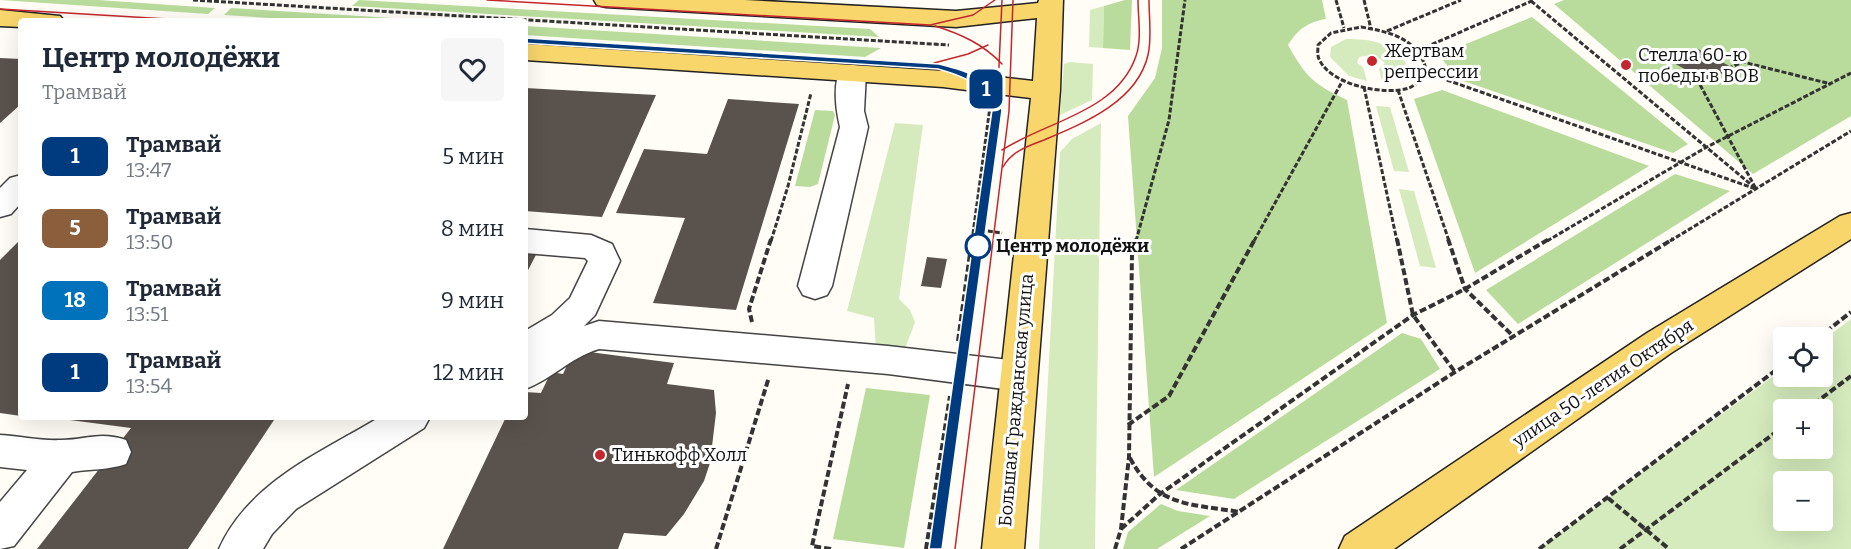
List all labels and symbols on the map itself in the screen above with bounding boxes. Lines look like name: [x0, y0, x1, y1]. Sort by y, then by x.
place label: Жертвам репрессии: [1384, 40, 1479, 83]
place label: Стелла 60-ю победы в ВОВ: [1638, 44, 1759, 87]
marker: Жертвам репрессии: [1365, 54, 1379, 68]
marker: Стелла 60-ю победы в ВОВ: [1619, 58, 1633, 72]
line badge: 1: [966, 70, 1006, 109]
marker: Центр молодёжи: [965, 233, 991, 259]
place label: Центр молодёжи: [996, 235, 1149, 257]
street label: Большая Гражданская улица: [994, 273, 1038, 527]
street label: улица 50-летия Октября: [1508, 314, 1698, 452]
place label: Тинькофф Холл: [612, 444, 747, 466]
marker: Тинькофф Холл: [593, 448, 607, 462]

